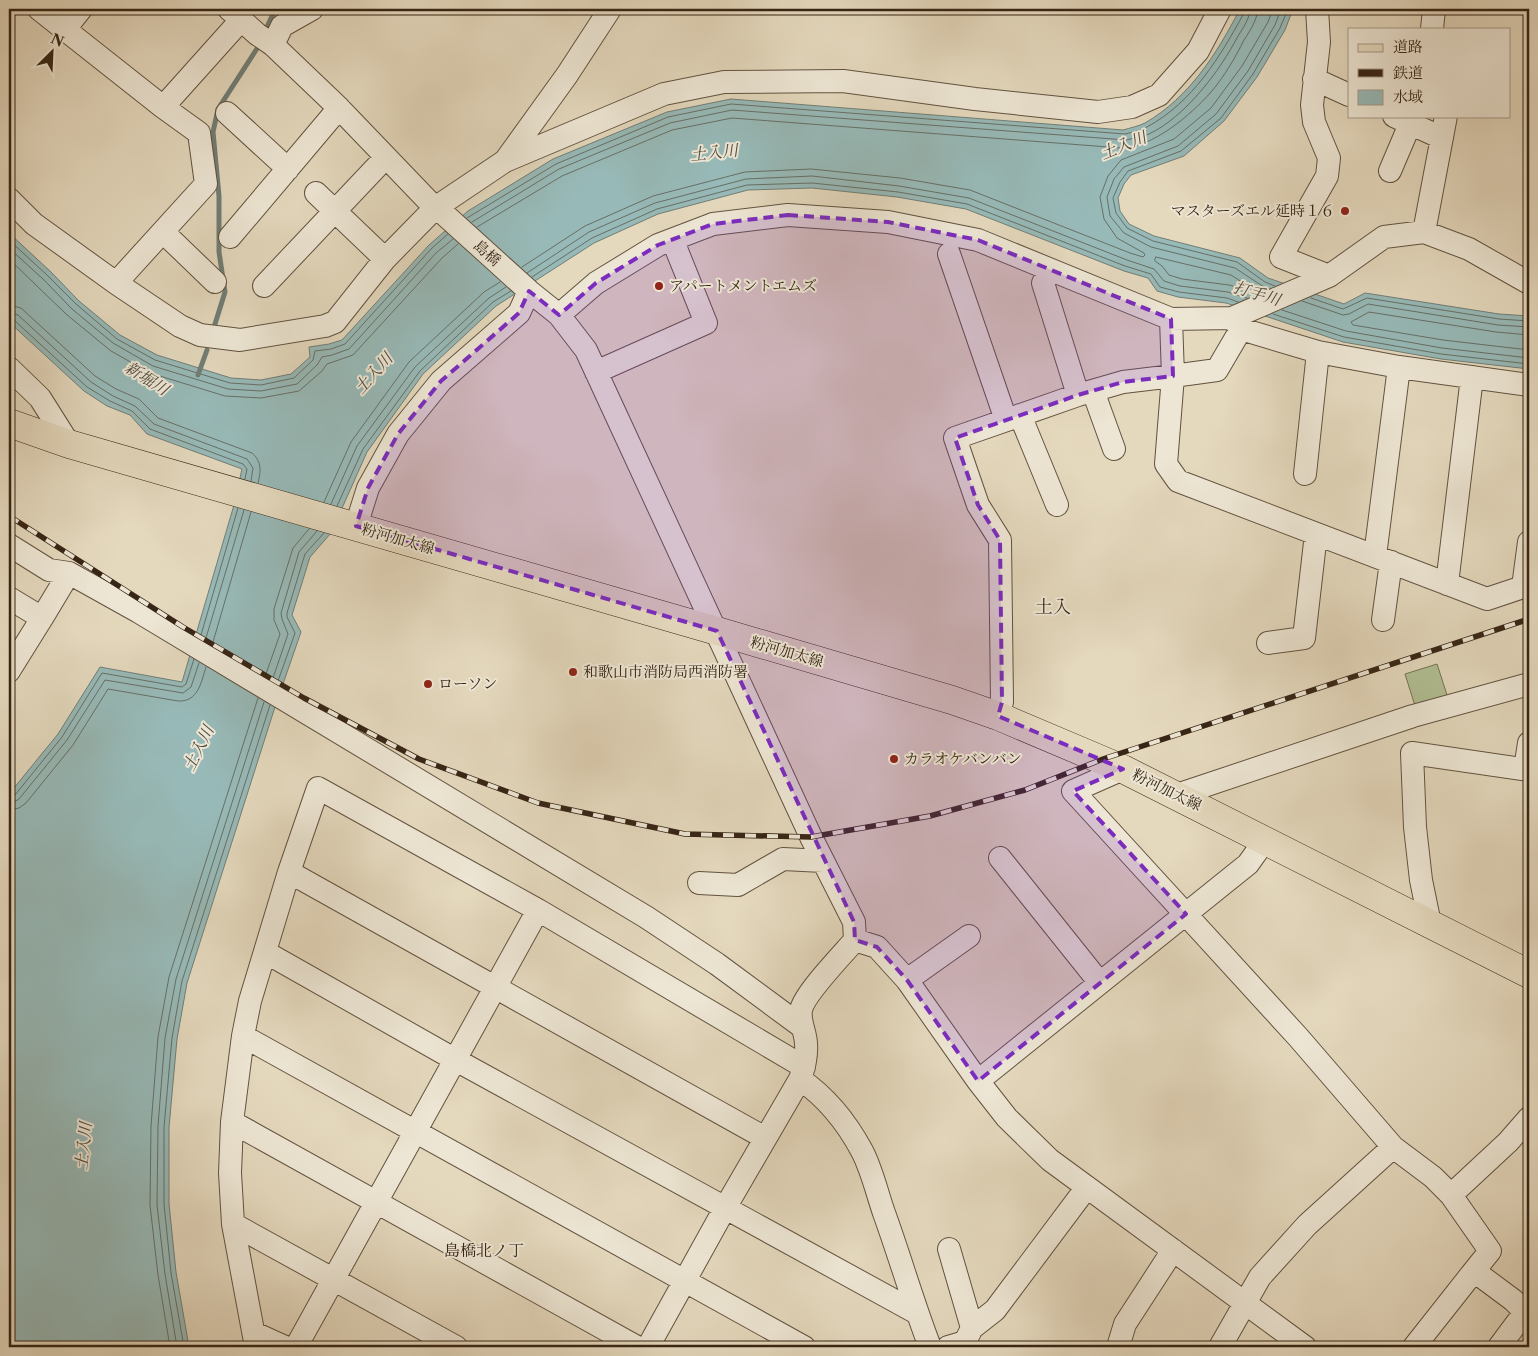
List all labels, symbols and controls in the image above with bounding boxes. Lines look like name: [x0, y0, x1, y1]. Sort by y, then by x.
north arrow: [28, 28, 78, 78]
legend: [1348, 28, 1510, 118]
text: N: [48, 29, 67, 51]
text: 道路: [1393, 37, 1423, 56]
text: 鉄道: [1393, 63, 1423, 82]
text: 水域: [1393, 87, 1423, 106]
water label: 土入川: [1097, 126, 1151, 163]
water label: 土入川: [689, 139, 741, 164]
place label: マスターズエル延時１６: [1171, 201, 1335, 220]
marker: マスターズエル延時１６: [1339, 205, 1351, 217]
street label: 島橋: [470, 236, 505, 270]
place label: アパートメントエムズ: [669, 276, 817, 295]
water label: 打手川: [1231, 276, 1285, 310]
marker: アパートメントエムズ: [653, 280, 665, 292]
water label: 土入川: [350, 347, 398, 398]
water label: 新堀川: [121, 357, 174, 400]
street label: 粉河加太線: [359, 519, 437, 558]
district label: 土入: [1035, 596, 1071, 618]
street label: 粉河加太線: [748, 632, 826, 671]
place label: 和歌山市消防局西消防署: [583, 662, 748, 681]
marker: 和歌山市消防局西消防署: [567, 666, 579, 678]
place label: ローソン: [438, 674, 497, 693]
marker: ローソン: [422, 678, 434, 690]
water label: 土入川: [178, 720, 218, 774]
place label: カラオケバンバン: [904, 749, 1022, 768]
marker: カラオケバンバン: [888, 753, 900, 765]
street label: 粉河加太線: [1129, 765, 1205, 815]
water label: 土入川: [71, 1119, 96, 1171]
district label: 島橋北ノ丁: [444, 1240, 524, 1260]

